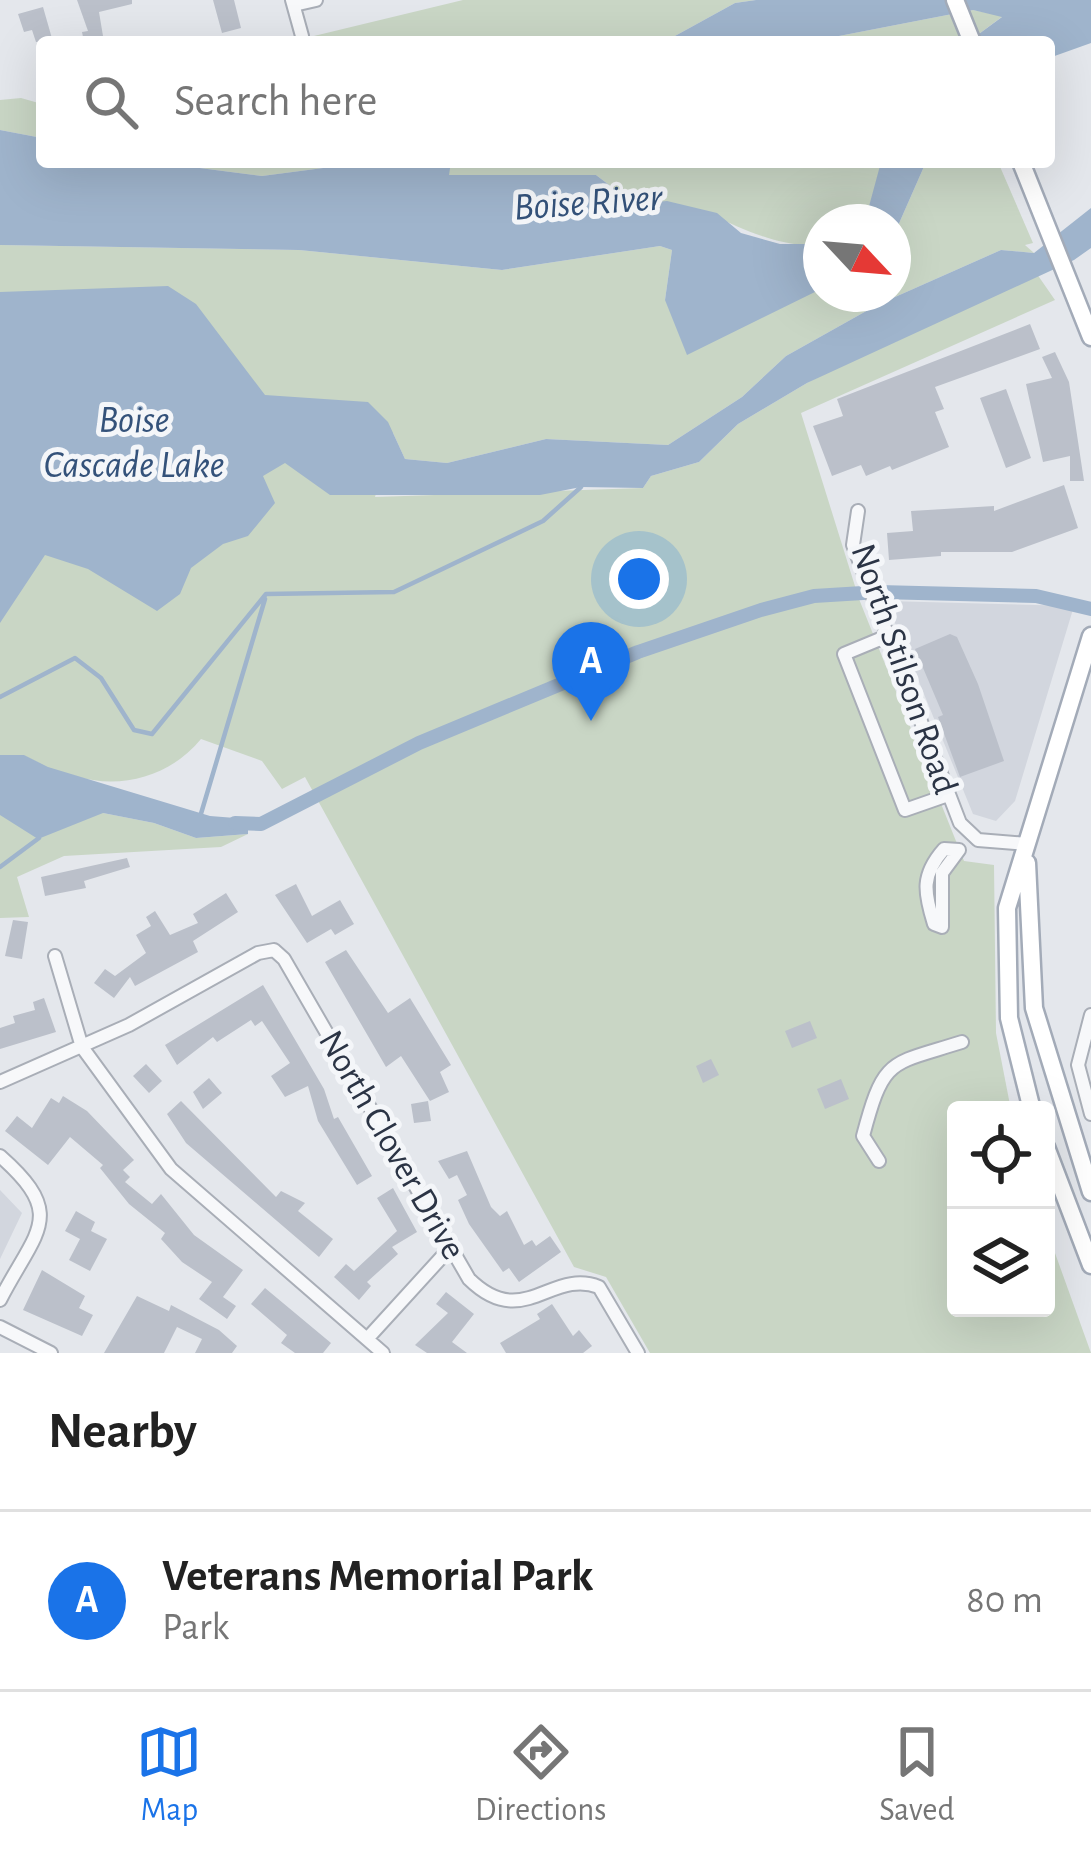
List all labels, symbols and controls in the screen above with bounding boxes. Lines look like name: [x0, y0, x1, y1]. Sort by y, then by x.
search box: [36, 36, 1055, 168]
icon: search: [78, 69, 144, 135]
text: Search here: [174, 79, 377, 124]
water label: Boise River: [512, 178, 665, 228]
north arrow: [803, 204, 911, 312]
water label: Boise Cascade Lake: [44, 401, 224, 485]
street label: North Stilson Road: [844, 539, 964, 799]
your location: [609, 549, 669, 609]
pin: A: [552, 622, 630, 721]
street label: North Clover Drive: [312, 1024, 472, 1266]
map controls: [947, 1101, 1055, 1317]
button: locate: [947, 1101, 1055, 1209]
button: layers: [947, 1209, 1055, 1317]
text: Nearby: [48, 1406, 197, 1457]
text: Veterans Memorial Park: [162, 1554, 593, 1599]
text: A: [75, 1581, 99, 1620]
text: 80 m: [966, 1581, 1043, 1620]
text: Park: [162, 1608, 229, 1647]
tab: Map: [136, 1719, 202, 1831]
tab: Directions: [475, 1719, 606, 1831]
tab: Saved: [879, 1719, 955, 1831]

